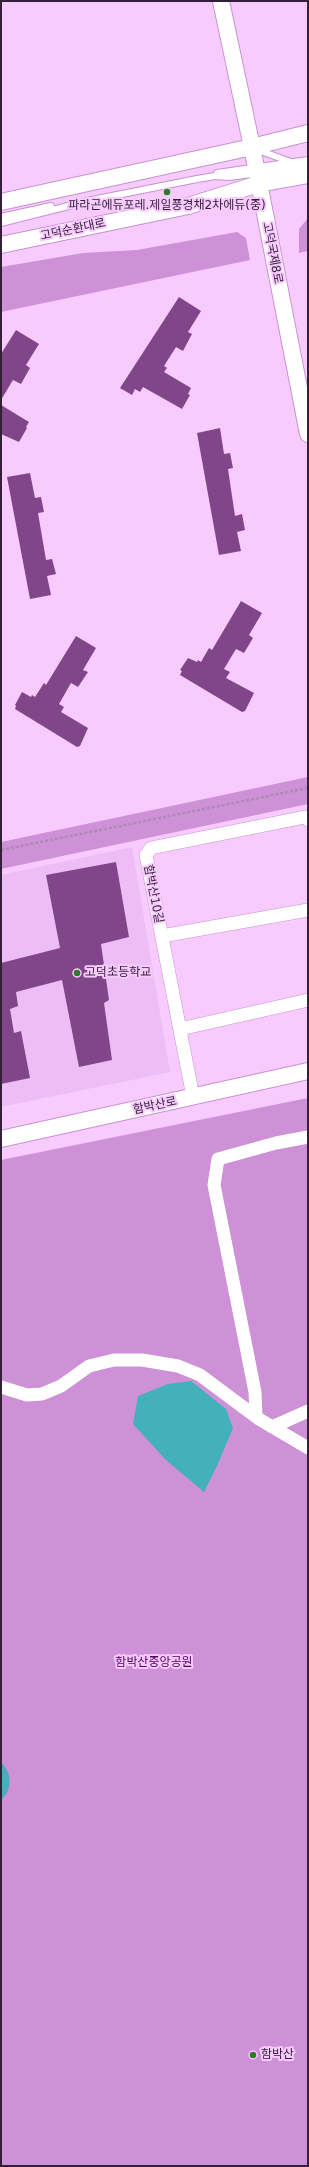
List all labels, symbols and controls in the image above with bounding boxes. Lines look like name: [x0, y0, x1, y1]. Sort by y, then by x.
marker: 파라곤에듀포레.제일풍경채2차에듀(중): [162, 187, 172, 197]
place label: 파라곤에듀포레.제일풍경채2차에듀(중): [68, 199, 266, 213]
street label: 고덕순환대로: [39, 216, 107, 244]
street label: 고덕국제8로: [259, 221, 285, 285]
street label: 함박산10길: [140, 863, 166, 925]
place label: 고덕초등학교: [85, 966, 151, 980]
marker: 고덕초등학교: [72, 968, 82, 978]
street label: 함박산로: [132, 1094, 178, 1118]
park label: 함박산중앙공원: [115, 1656, 193, 1670]
place label: 함박산: [261, 2048, 294, 2062]
marker: 함박산: [248, 2050, 258, 2060]

